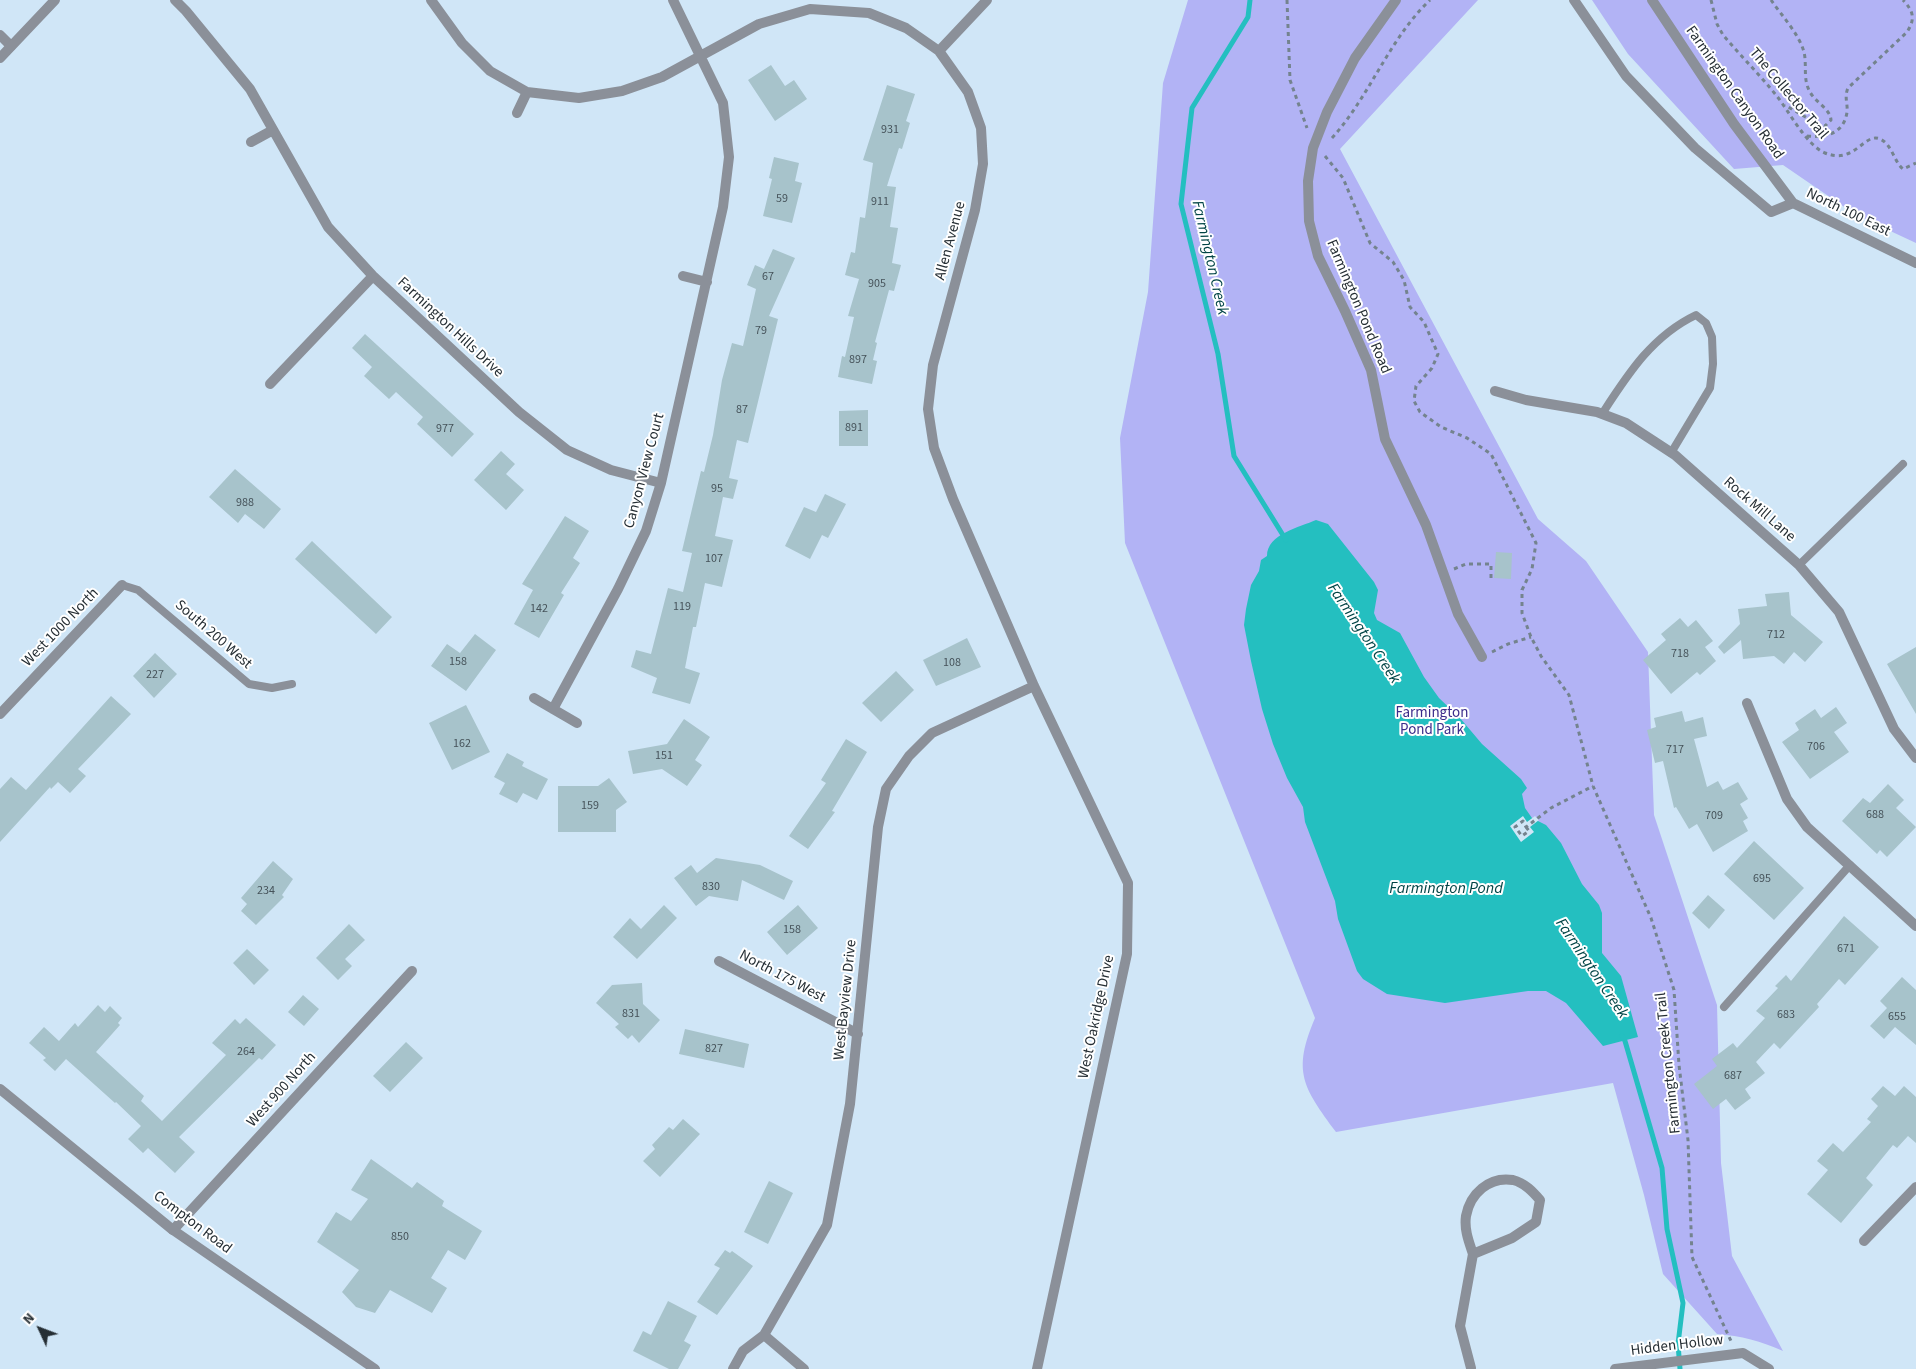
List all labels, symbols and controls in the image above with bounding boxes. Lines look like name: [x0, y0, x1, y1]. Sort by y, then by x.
street label: Farmington Canyon Road: [1681, 23, 1787, 163]
street label: The Collector Trail: [1745, 45, 1831, 143]
house number: 931: [881, 123, 899, 137]
street label: North 100 East: [1803, 185, 1893, 241]
house number: 59: [776, 192, 788, 206]
house number: 911: [871, 195, 889, 209]
water label: Farmington Creek: [1187, 199, 1231, 317]
street label: Allen Avenue: [932, 200, 970, 282]
street label: Farmington Pond Road: [1322, 237, 1394, 377]
house number: 67: [762, 270, 774, 284]
street label: Farmington Hills Drive: [393, 274, 507, 382]
house number: 905: [868, 277, 886, 291]
house number: 79: [755, 324, 767, 338]
house number: 897: [849, 353, 867, 367]
house number: 87: [736, 403, 748, 417]
street label: Canyon View Court: [621, 411, 669, 531]
house number: 891: [845, 421, 863, 435]
house number: 977: [436, 422, 454, 436]
street label: Rock Mill Lane: [1719, 474, 1799, 546]
house number: 95: [711, 482, 723, 496]
house number: 988: [236, 496, 254, 510]
house number: 107: [705, 552, 723, 566]
water label: Farmington Creek: [1322, 580, 1404, 688]
street label: West 1000 North: [19, 585, 103, 671]
street label: South 200 West: [171, 597, 255, 673]
house number: 119: [673, 600, 691, 614]
house number: 142: [530, 602, 548, 616]
house number: 712: [1767, 628, 1785, 642]
house number: 718: [1671, 647, 1689, 661]
house number: 158: [449, 655, 467, 669]
house number: 108: [943, 656, 961, 670]
house number: 227: [146, 668, 164, 682]
park label: Farmington Pond Park: [1396, 705, 1468, 740]
house number: 162: [453, 737, 471, 751]
house number: 706: [1807, 740, 1825, 754]
house number: 717: [1666, 743, 1684, 757]
house number: 151: [655, 749, 673, 763]
house number: 159: [581, 799, 599, 813]
house number: 688: [1866, 808, 1884, 822]
house number: 709: [1705, 809, 1723, 823]
house number: 695: [1753, 872, 1771, 886]
water label: Farmington Pond: [1389, 879, 1503, 899]
house number: 830: [702, 880, 720, 894]
house number: 234: [257, 884, 275, 898]
water label: Farmington Creek: [1550, 915, 1632, 1023]
house number: 158: [783, 923, 801, 937]
street label: West Bayview Drive: [831, 939, 861, 1061]
house number: 671: [1837, 942, 1855, 956]
street label: North 175 West: [736, 947, 828, 1007]
street label: West Oakridge Drive: [1075, 954, 1119, 1080]
street label: Farmington Creek Trail: [1653, 991, 1685, 1135]
house number: 831: [622, 1007, 640, 1021]
house number: 683: [1777, 1008, 1795, 1022]
house number: 655: [1888, 1010, 1906, 1024]
house number: 827: [705, 1042, 723, 1056]
house number: 264: [237, 1045, 255, 1059]
street label: West 900 North: [244, 1049, 320, 1131]
house number: 687: [1724, 1069, 1742, 1083]
street label: Compton Road: [149, 1188, 235, 1258]
house number: 850: [391, 1230, 409, 1244]
north arrow: [15, 1304, 65, 1354]
text: N: [19, 1309, 40, 1329]
street label: Hidden Hollow: [1630, 1331, 1724, 1361]

